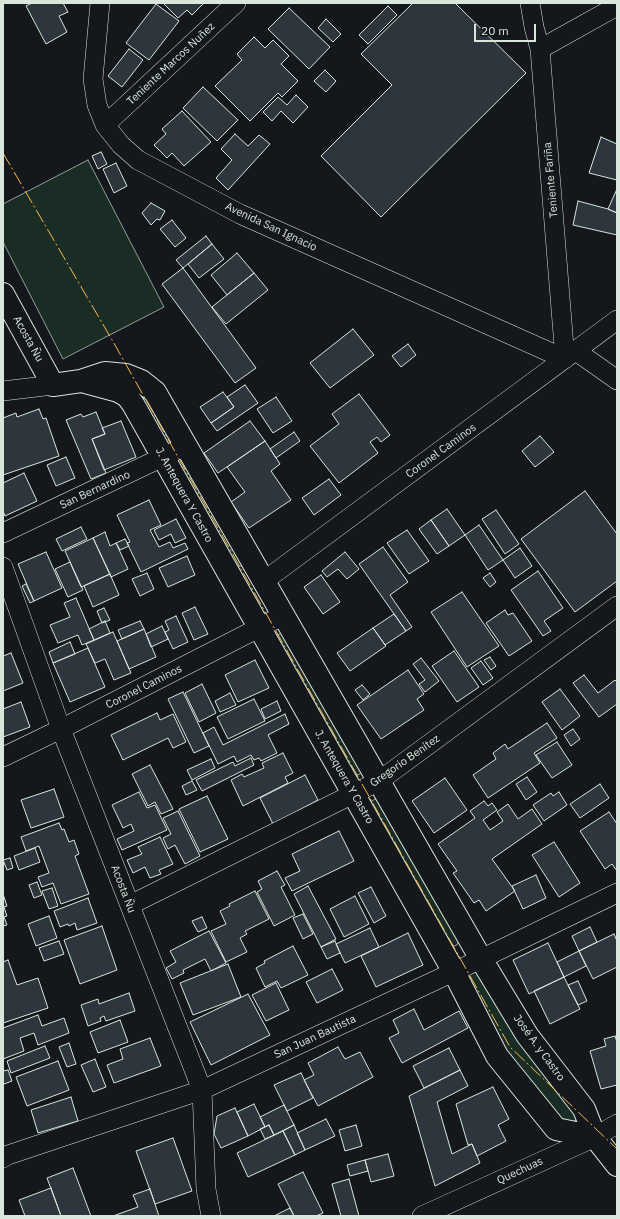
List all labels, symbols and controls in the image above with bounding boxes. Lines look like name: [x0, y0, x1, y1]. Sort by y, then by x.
scale bar: [476, 16, 538, 42]
street label: Teniente Marcos Nuñez: [124, 20, 218, 108]
text: 20 m: [481, 23, 509, 38]
street label: Teniente Fariña: [541, 142, 561, 218]
street label: Avenida San Ignacio: [223, 200, 319, 254]
street label: Acosta Ñu: [10, 314, 46, 364]
street label: Coronel Caminos: [403, 421, 479, 481]
street label: J. Antequera Y Castro: [152, 445, 216, 545]
street label: San Bernardino: [58, 468, 132, 512]
street label: Coronel Caminos: [104, 662, 184, 712]
street label: J. Antequera Y Castro: [312, 728, 376, 826]
street label: Gregorio Benítez: [368, 732, 442, 790]
street label: Acosta Ñu: [108, 863, 138, 915]
street label: San Juan Bautista: [272, 1012, 358, 1062]
street label: José A. y Castro: [511, 1012, 567, 1084]
street label: Quechuas: [495, 1155, 545, 1187]

